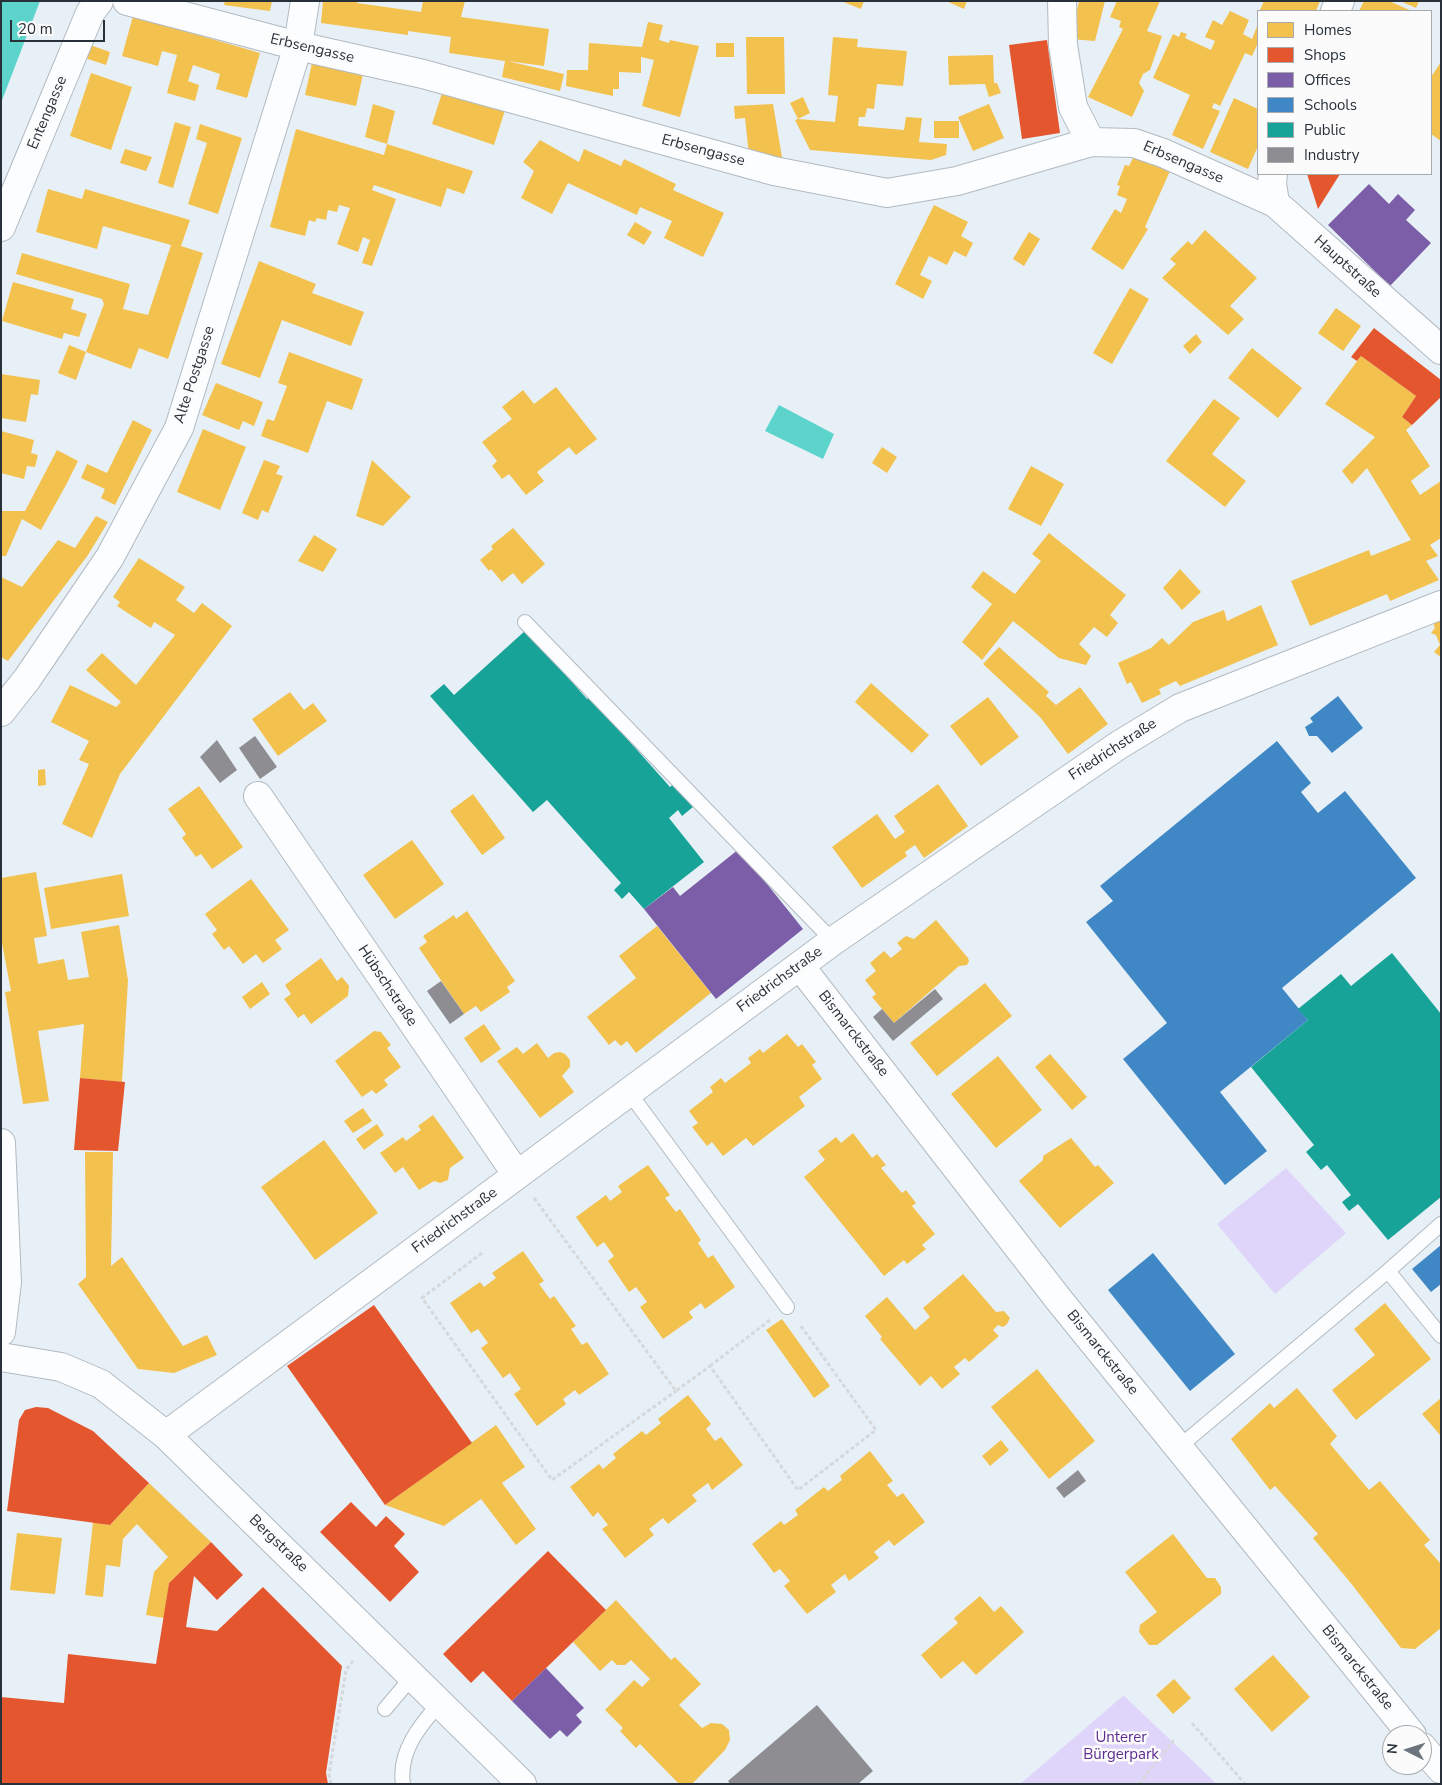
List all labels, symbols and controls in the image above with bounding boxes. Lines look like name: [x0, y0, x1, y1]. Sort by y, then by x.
scale bar: [12, 10, 108, 42]
legend: [1257, 10, 1432, 175]
text: 20 m: [18, 19, 53, 39]
text: Homes: [1304, 20, 1352, 40]
street label: Erbsengasse: [268, 31, 356, 67]
text: Shops: [1304, 45, 1346, 65]
text: Offices: [1304, 70, 1351, 90]
street label: Entengasse: [24, 74, 72, 152]
text: Schools: [1304, 95, 1357, 115]
text: Public: [1304, 120, 1345, 140]
street label: Erbsengasse: [659, 131, 747, 171]
street label: Erbsengasse: [1140, 138, 1226, 188]
text: Industry: [1304, 145, 1359, 165]
street label: Hauptstraße: [1310, 232, 1384, 302]
street label: Alte Postgasse: [171, 324, 219, 426]
street label: Friedrichstraße: [1066, 715, 1160, 785]
street label: Hübschstraße: [353, 942, 421, 1030]
street label: Friedrichstraße: [734, 943, 826, 1017]
street label: Bismarckstraße: [814, 987, 892, 1081]
street label: Friedrichstraße: [409, 1184, 501, 1258]
street label: Bismarckstraße: [1062, 1307, 1142, 1399]
street label: Bergstraße: [245, 1511, 311, 1577]
street label: Bismarckstraße: [1317, 1622, 1397, 1714]
north arrow: [1382, 1725, 1432, 1775]
park label: Unterer Bürgerpark: [1083, 1729, 1159, 1764]
text: N: [1383, 1743, 1402, 1755]

